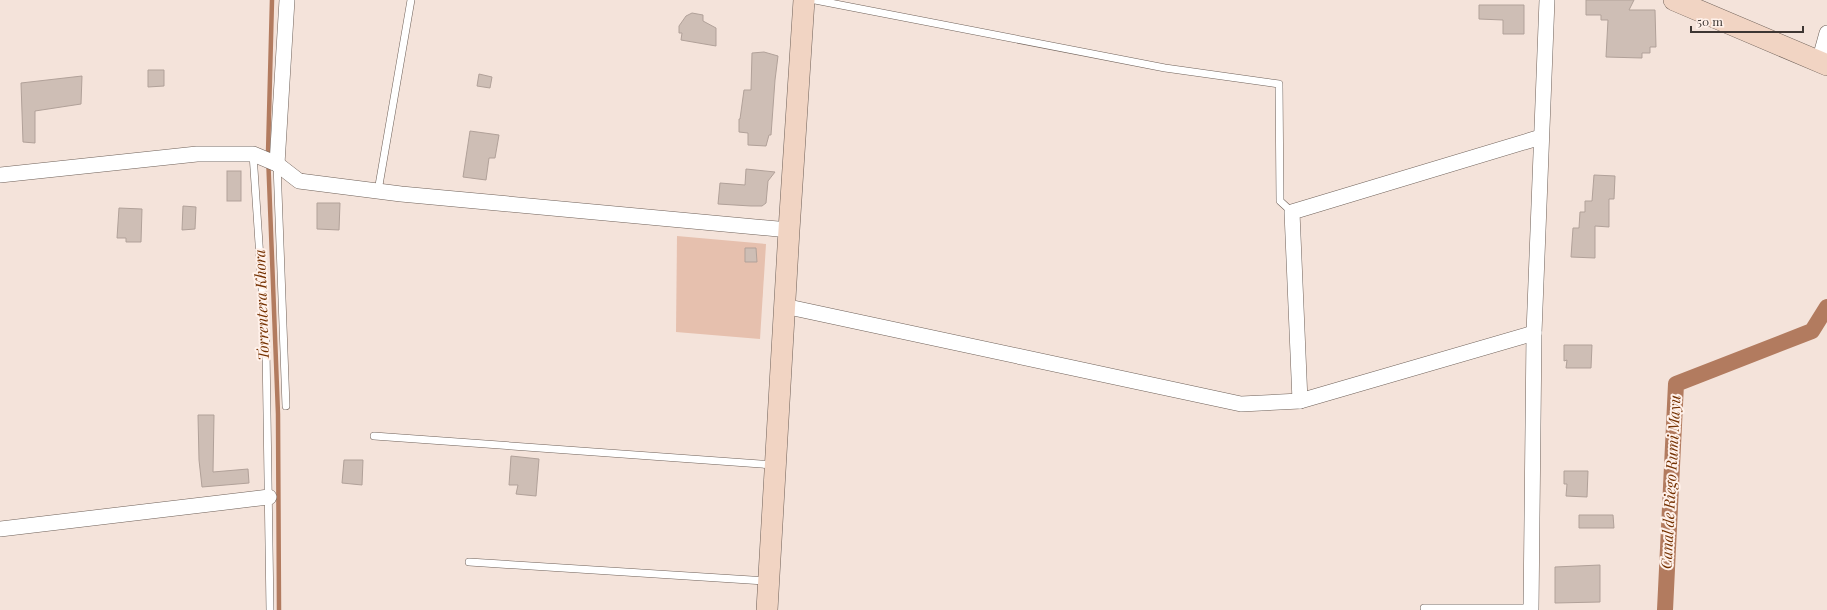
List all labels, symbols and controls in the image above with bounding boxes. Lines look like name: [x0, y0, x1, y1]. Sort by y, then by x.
scale bar: [1691, 8, 1803, 34]
text: 50 m: [1697, 13, 1723, 29]
water label: Torrentera Khora: [249, 249, 273, 361]
water label: Canal de Riego Rumi Mayu: [1655, 395, 1685, 569]

